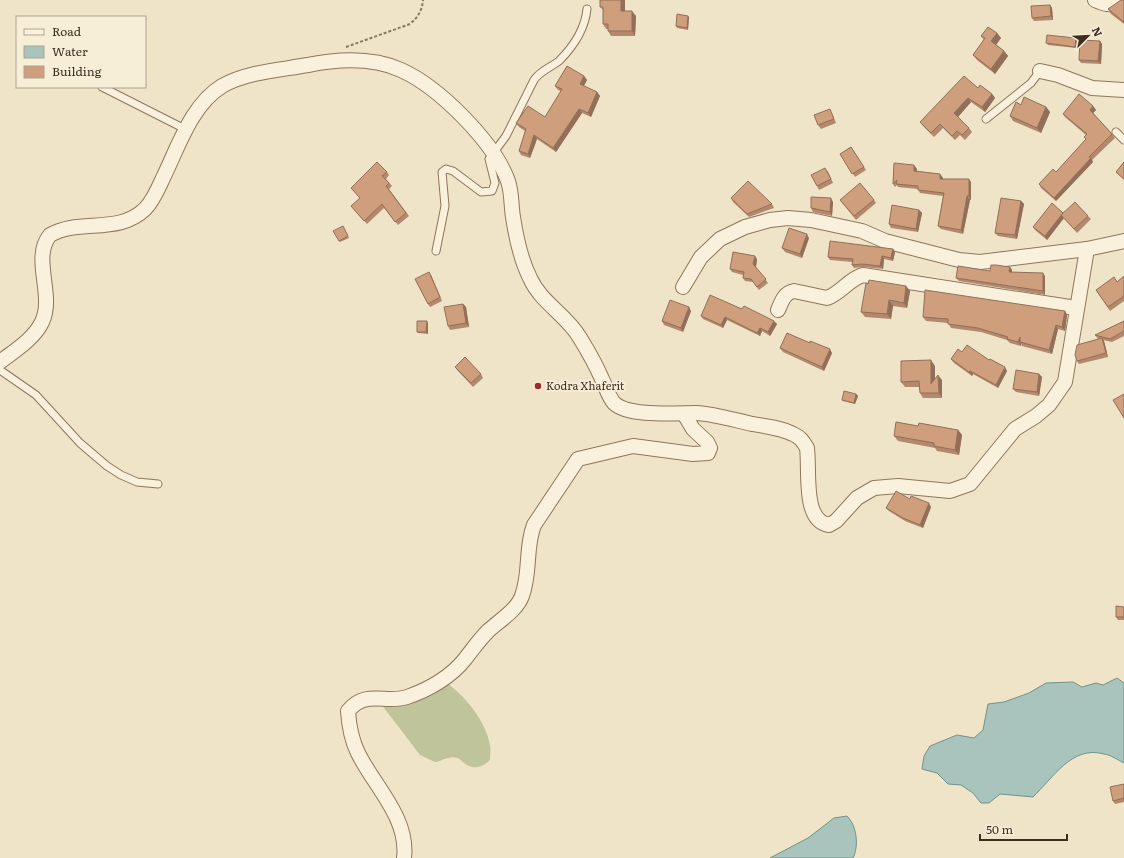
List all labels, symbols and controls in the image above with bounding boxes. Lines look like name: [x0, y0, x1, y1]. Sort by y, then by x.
legend: [16, 16, 146, 88]
north arrow: [1068, 16, 1108, 56]
text: Road: [52, 22, 82, 40]
text: N: [1089, 24, 1107, 39]
text: Water: [52, 42, 88, 60]
text: Building: [52, 62, 102, 80]
place label: Kodra Xhaferit: [546, 377, 625, 393]
marker: Kodra Xhaferit: [533, 381, 543, 391]
scale bar: [980, 816, 1067, 842]
text: 50 m: [986, 820, 1013, 838]

